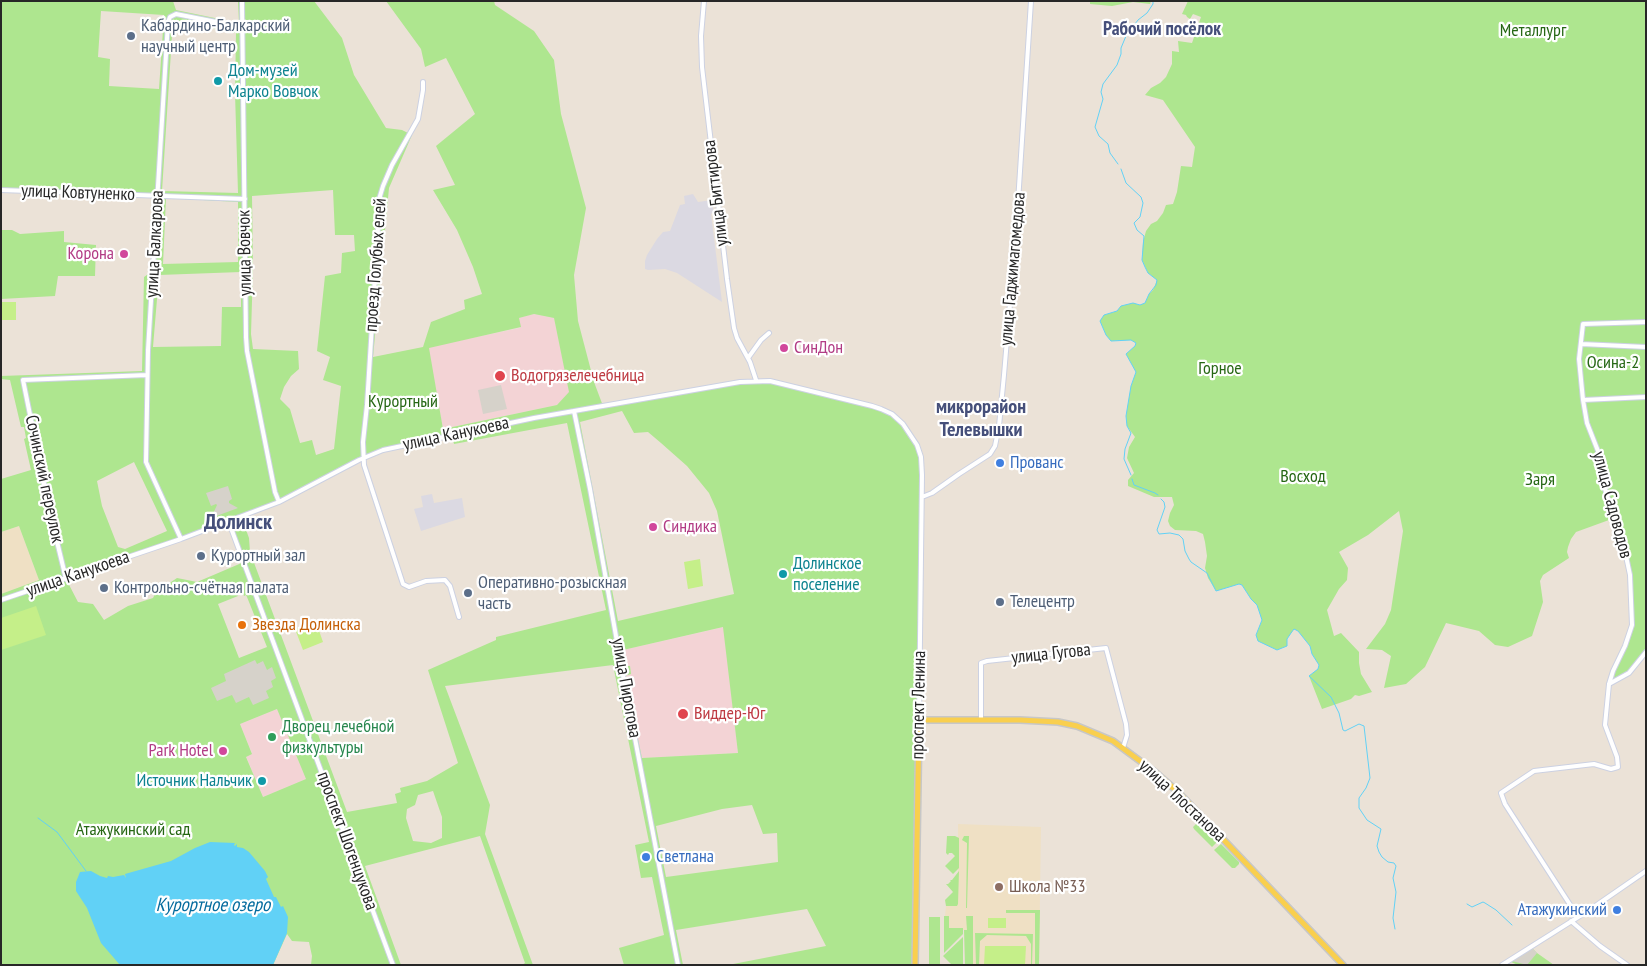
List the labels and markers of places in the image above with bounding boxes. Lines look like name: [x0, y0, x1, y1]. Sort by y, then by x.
place label: Кабардино-Балкарский научный центр: [141, 15, 290, 58]
marker: Кабардино-Балкарский научный центр: [125, 30, 137, 42]
place label: Дом-музей Марко Вовчок: [228, 60, 318, 102]
marker: Дом-музей Марко Вовчок: [212, 75, 224, 87]
place label: Корона: [68, 243, 114, 265]
marker: Корона: [118, 248, 130, 260]
place label: СинДон: [794, 337, 843, 359]
marker: СинДон: [778, 342, 790, 354]
place label: Водогрязелечебница: [511, 365, 644, 387]
marker: Водогрязелечебница: [493, 369, 507, 383]
place label: Прованс: [1010, 452, 1064, 474]
marker: Прованс: [994, 457, 1006, 469]
place label: Синдика: [663, 516, 717, 538]
marker: Синдика: [647, 521, 659, 533]
place label: Курортный зал: [211, 545, 306, 567]
marker: Курортный зал: [195, 550, 207, 562]
place label: Долинское поселение: [793, 553, 862, 596]
marker: Долинское поселение: [777, 568, 789, 580]
place label: Оперативно-розыскная часть: [478, 572, 627, 614]
place label: Контрольно-счётная палата: [114, 577, 289, 599]
marker: Контрольно-счётная палата: [98, 582, 110, 594]
marker: Оперативно-розыскная часть: [462, 587, 474, 599]
place label: Телецентр: [1010, 591, 1075, 613]
marker: Телецентр: [994, 596, 1006, 608]
place label: Звезда Долинска: [252, 614, 361, 636]
marker: Звезда Долинска: [236, 619, 248, 631]
place label: Виддер-Юг: [694, 703, 765, 725]
marker: Виддер-Юг: [676, 707, 690, 721]
place label: Дворец лечебной физкультуры: [282, 716, 394, 759]
marker: Дворец лечебной физкультуры: [266, 731, 278, 743]
place label: Park Hotel: [149, 740, 213, 762]
marker: Park Hotel: [217, 745, 229, 757]
place label: Источник Нальчик: [136, 770, 252, 792]
marker: Источник Нальчик: [256, 775, 268, 787]
place label: Светлана: [656, 846, 714, 868]
marker: Светлана: [640, 851, 652, 863]
place label: Школа №33: [1009, 876, 1086, 898]
marker: Школа №33: [993, 881, 1005, 893]
place label: Атажукинский: [1518, 899, 1607, 921]
marker: Атажукинский: [1611, 904, 1623, 916]

